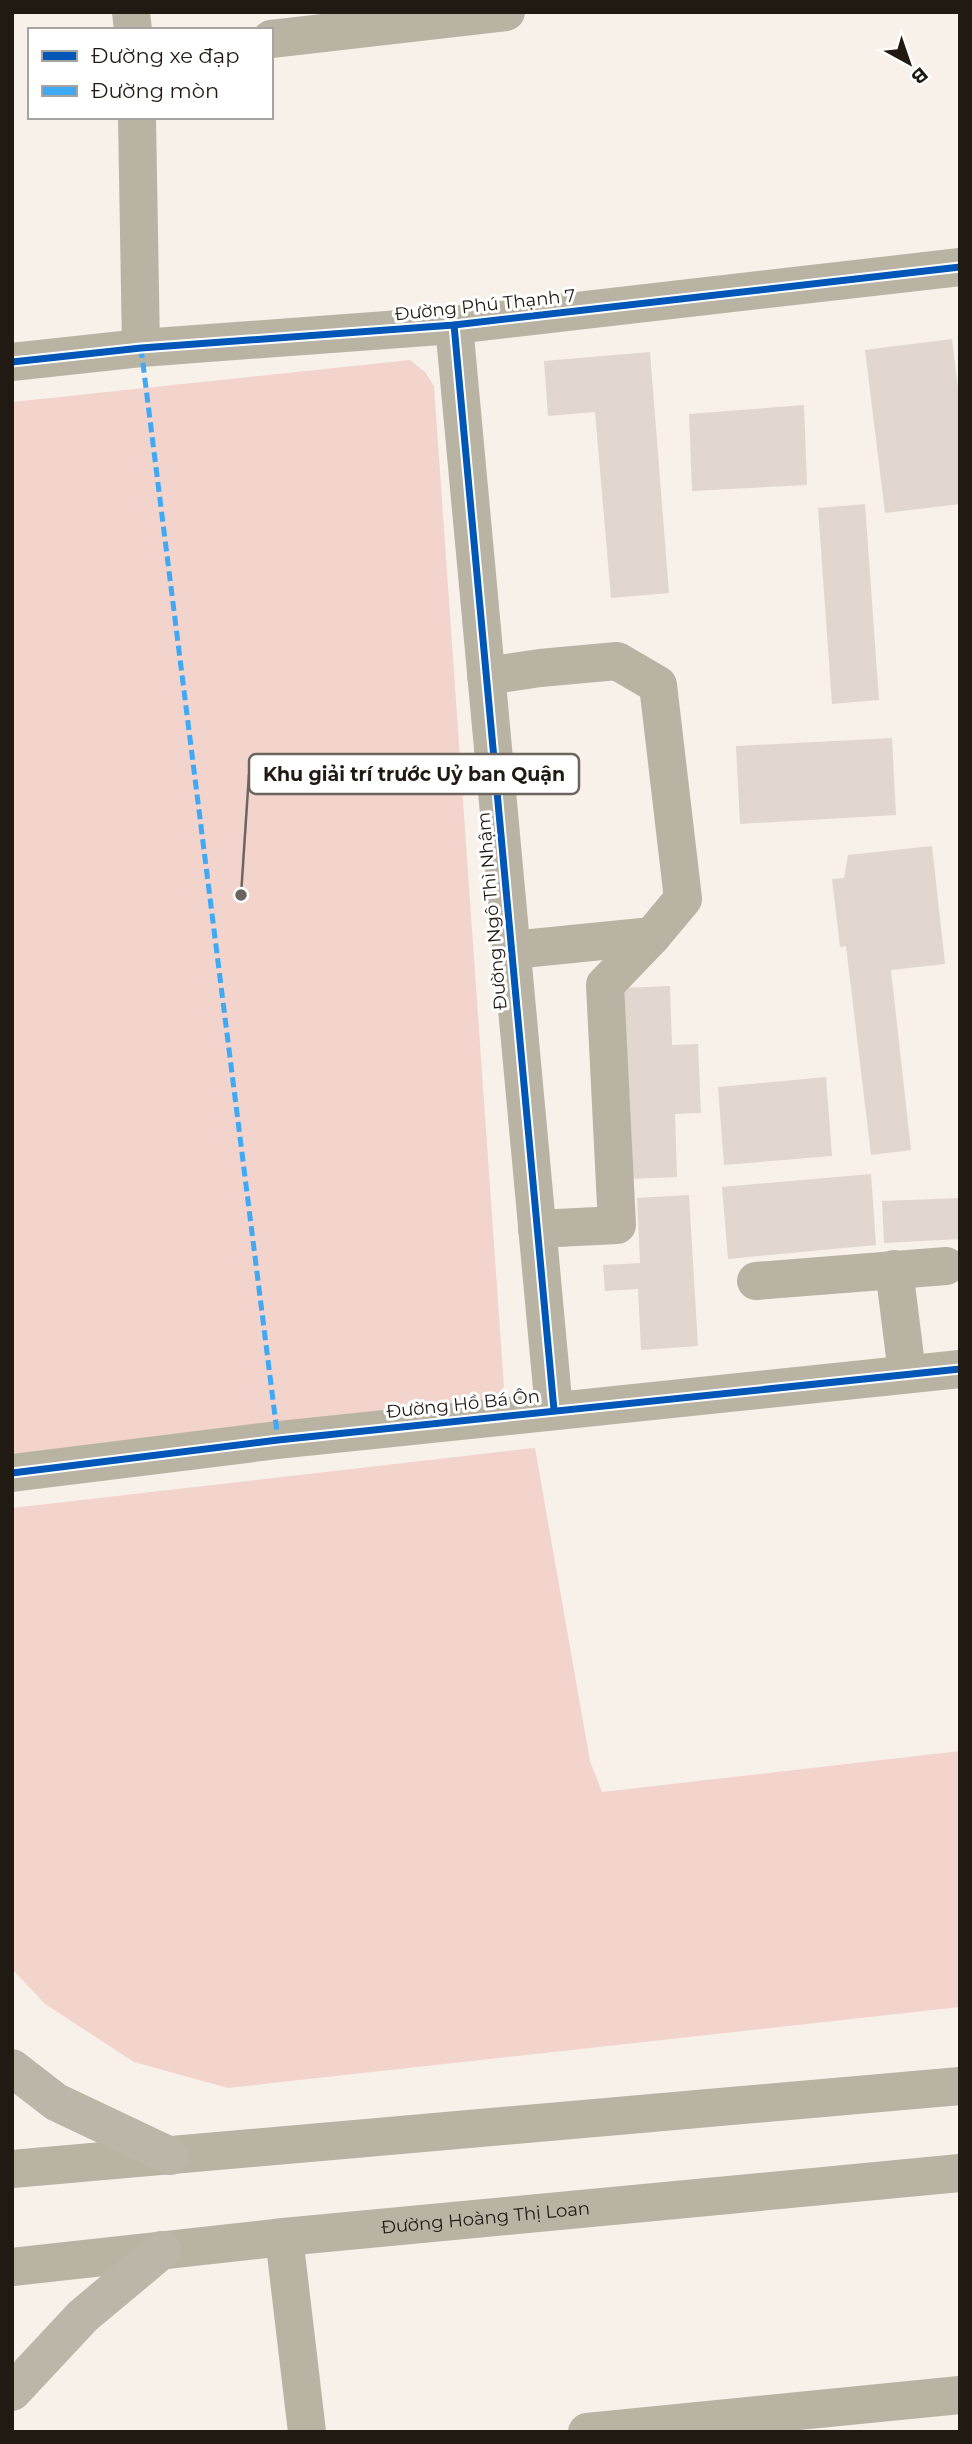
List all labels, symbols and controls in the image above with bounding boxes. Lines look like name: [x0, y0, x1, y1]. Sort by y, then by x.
legend: [28, 28, 273, 119]
north arrow: [874, 28, 944, 98]
text: Đường xe đạp: [91, 43, 239, 68]
text: B: [907, 62, 933, 89]
text: Đường mòn: [91, 78, 219, 103]
street label: Đường Phú Thạnh 7: [393, 285, 577, 325]
callout: Khu giải trí trước Uỷ ban Quận: [249, 754, 579, 794]
text: Khu giải trí trước Uỷ ban Quận: [263, 763, 565, 786]
street label: Đường Ngô Thì Nhậm: [472, 811, 512, 1011]
street label: Đường Hồ Bá Ôn: [385, 1385, 541, 1423]
street label: Đường Hoàng Thị Loan: [380, 2197, 591, 2239]

